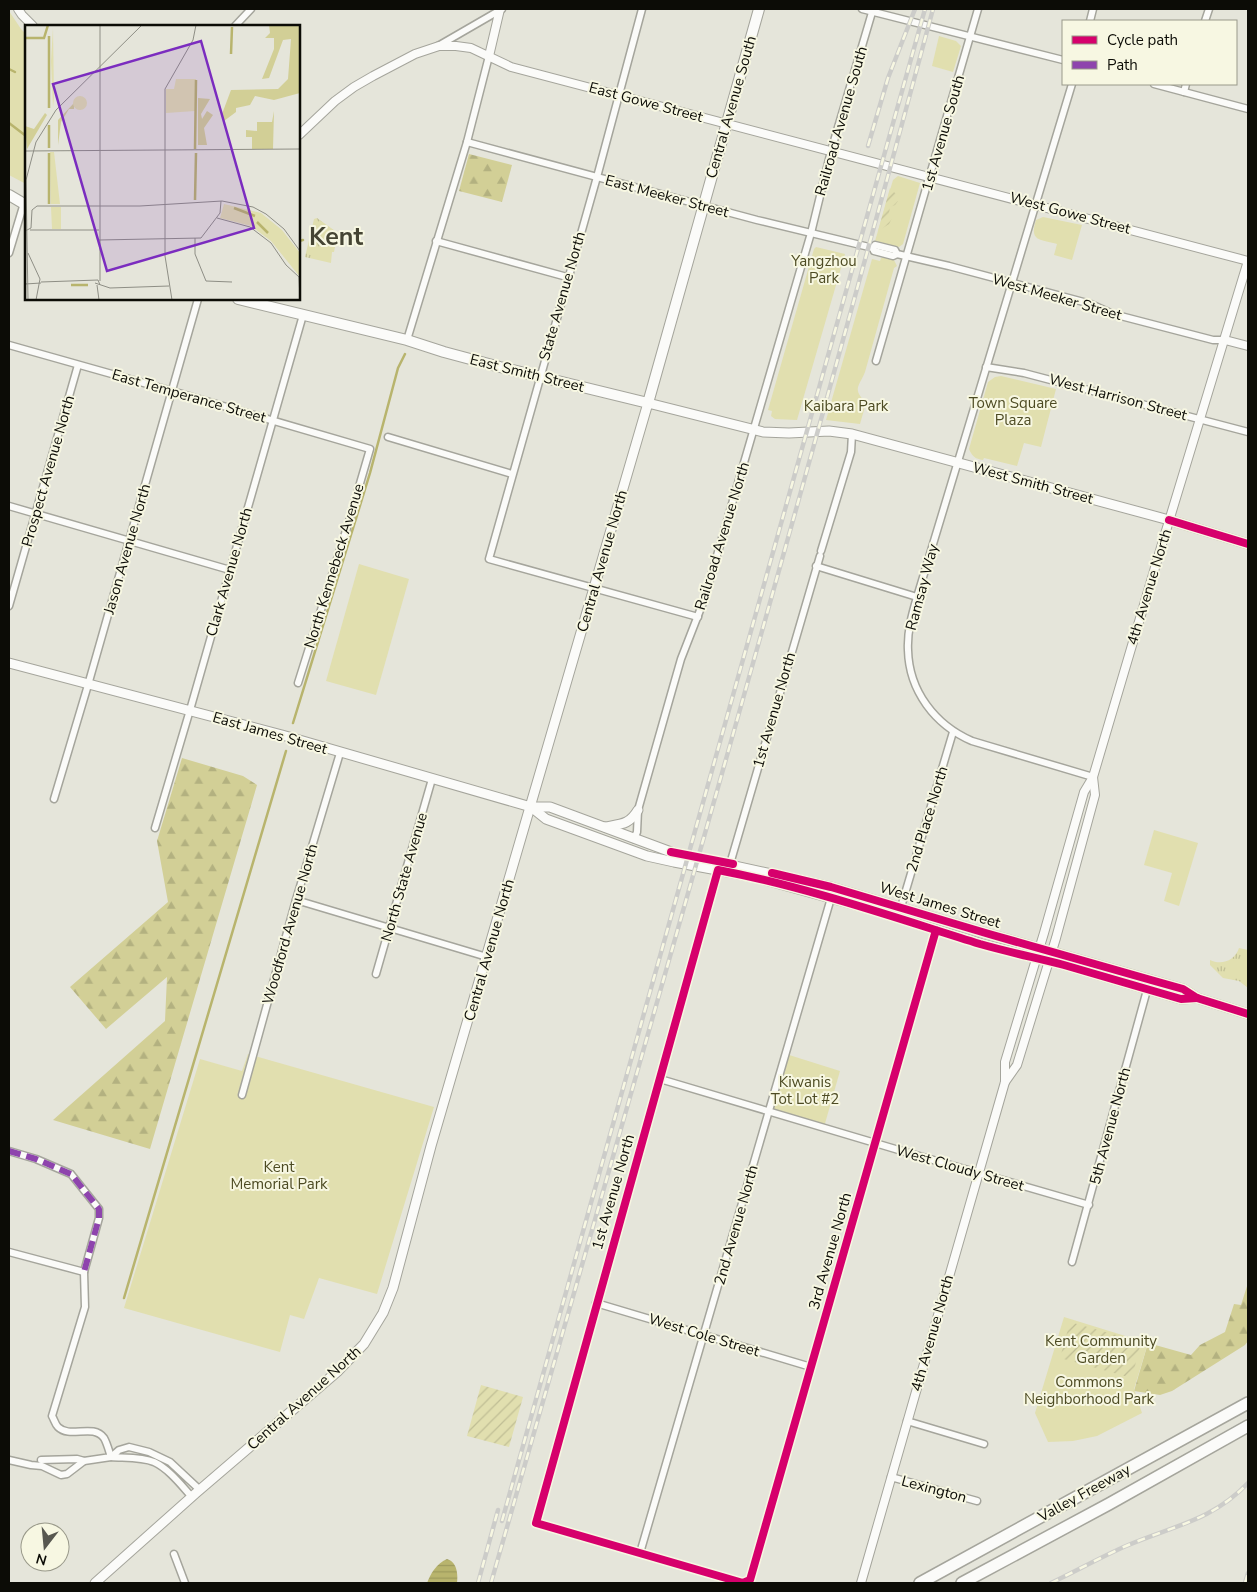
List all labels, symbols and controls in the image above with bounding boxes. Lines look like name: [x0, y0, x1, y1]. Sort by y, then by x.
legend: [1062, 20, 1237, 85]
inset map: [25, 25, 300, 300]
text: Cycle path: [1107, 30, 1178, 50]
street label: Central Avenue South: [701, 33, 761, 181]
street label: Railroad Avenue South: [810, 44, 872, 198]
text: Path: [1107, 55, 1138, 75]
street label: 1st Avenue South: [917, 73, 969, 193]
street label: East Gowe Street: [587, 77, 706, 127]
street label: East Meeker Street: [603, 170, 732, 222]
street label: West Gowe Street: [1007, 187, 1133, 239]
district label: Kent: [309, 220, 363, 254]
street label: State Avenue North: [534, 229, 590, 363]
park label: Yangzhou Park: [790, 251, 857, 288]
street label: West Meeker Street: [990, 269, 1125, 325]
street label: East Smith Street: [468, 349, 587, 397]
street label: East Temperance Street: [110, 364, 269, 428]
street label: West Harrison Street: [1047, 369, 1190, 425]
street label: Prospect Avenue North: [17, 393, 79, 549]
park label: Town Square Plaza: [969, 393, 1057, 430]
park label: Kaibara Park: [804, 396, 889, 416]
street label: West Smith Street: [971, 457, 1096, 509]
street label: Railroad Avenue North: [690, 459, 754, 613]
street label: North Kennebeck Avenue: [299, 481, 369, 651]
street label: Jason Avenue North: [99, 482, 155, 617]
street label: Central Avenue North: [572, 488, 632, 634]
street label: Clark Avenue North: [201, 505, 257, 639]
street label: 4th Avenue North: [1122, 526, 1176, 648]
street label: Ramsay Way: [901, 541, 943, 632]
street label: 1st Avenue North: [748, 650, 800, 770]
street label: East James Street: [210, 707, 330, 759]
street label: 2nd Place North: [901, 764, 953, 874]
street label: North State Avenue: [376, 810, 432, 944]
street label: Woodford Avenue North: [258, 841, 322, 1007]
street label: Central Avenue North: [459, 877, 519, 1023]
street label: West James Street: [877, 877, 1004, 933]
street label: 5th Avenue North: [1085, 1065, 1135, 1187]
park label: Kiwanis Tot Lot #2: [771, 1072, 839, 1109]
street label: 1st Avenue North: [587, 1132, 639, 1252]
street label: West Cloudy Street: [894, 1140, 1027, 1196]
park label: Kent Memorial Park: [230, 1157, 328, 1194]
street label: 2nd Avenue North: [709, 1163, 763, 1287]
street label: 3rd Avenue North: [804, 1190, 856, 1312]
street label: 4th Avenue North: [906, 1272, 958, 1394]
street label: West Cole Street: [646, 1309, 763, 1362]
park label: Kent Community Garden: [1045, 1331, 1157, 1368]
street label: Central Avenue North: [243, 1341, 365, 1455]
park label: Commons Neighborhood Park: [1024, 1372, 1155, 1409]
street label: Valley Freeway: [1033, 1459, 1134, 1527]
street label: Lexington: [899, 1471, 969, 1507]
north arrow: [20, 1522, 70, 1572]
text: N: [34, 1548, 49, 1570]

